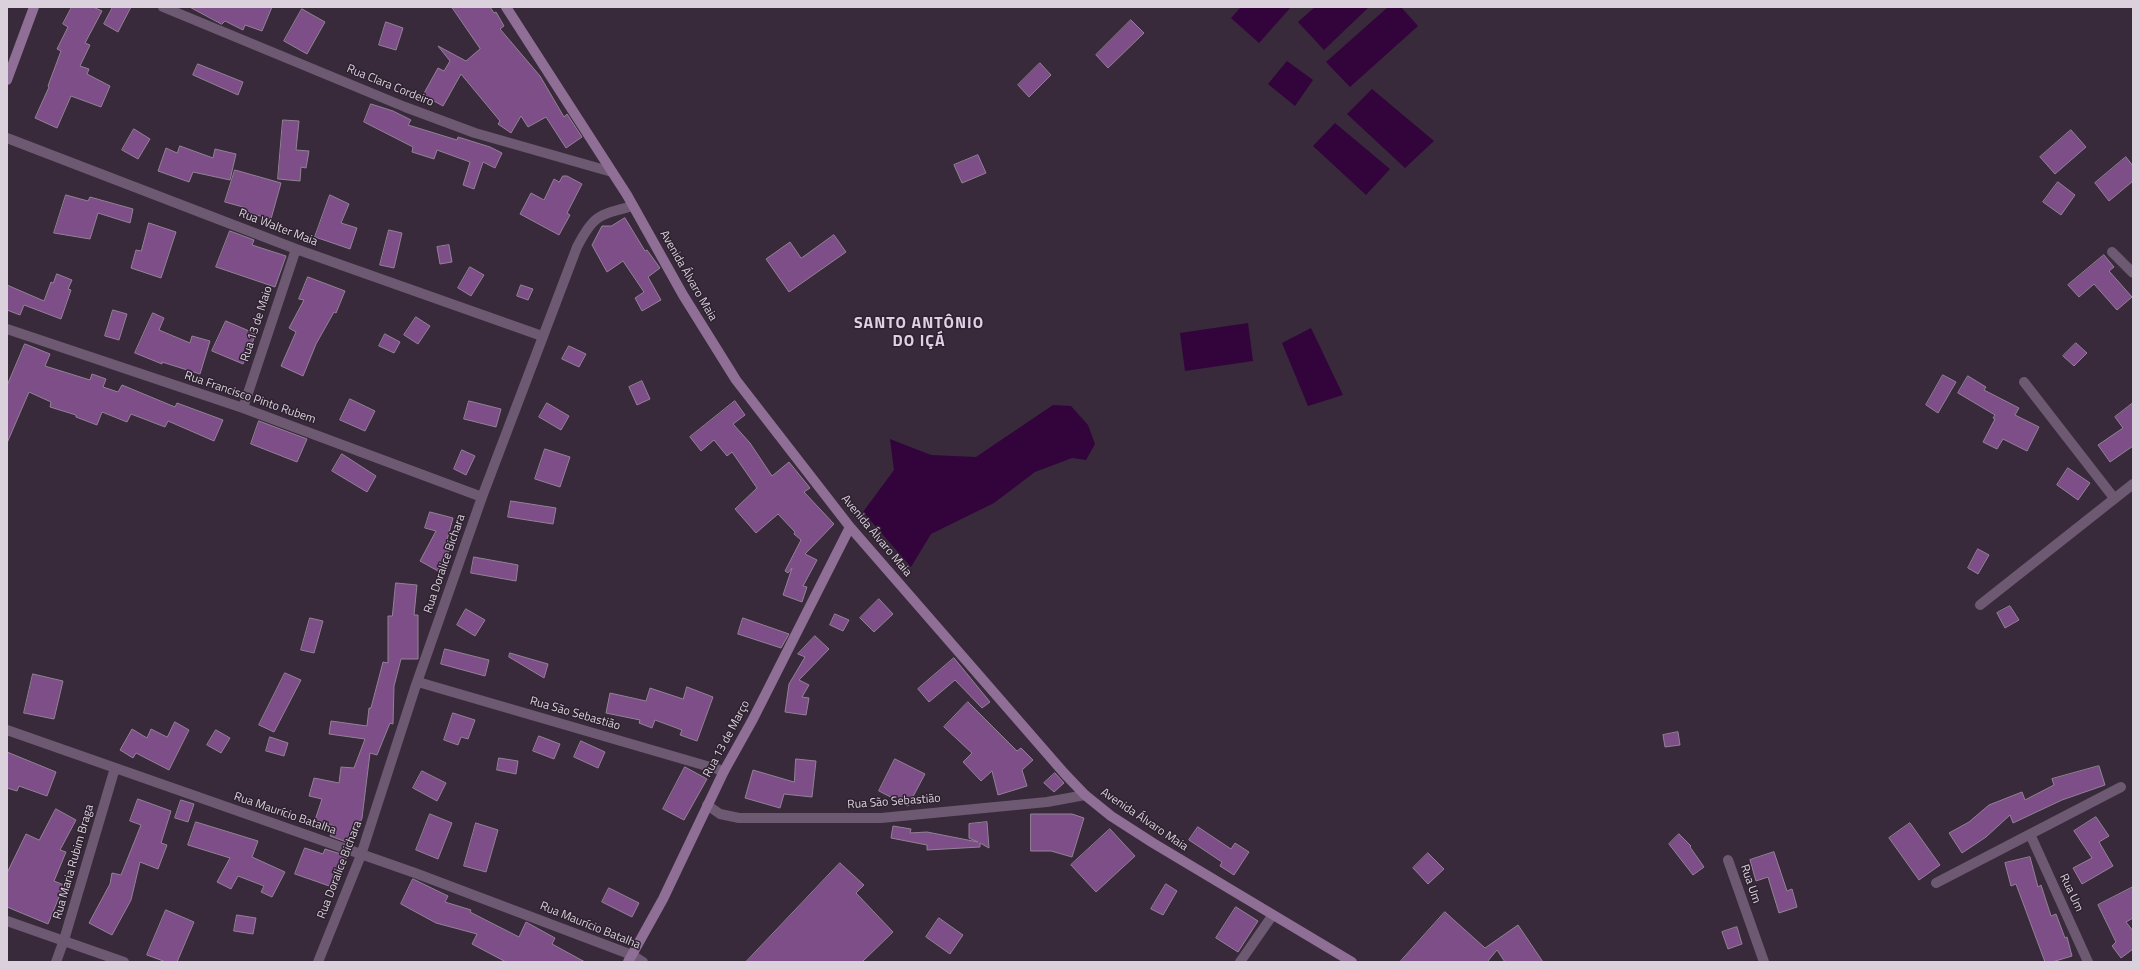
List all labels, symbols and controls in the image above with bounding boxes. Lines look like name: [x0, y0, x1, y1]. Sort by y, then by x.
street label: Rua Clara Cordeiro: [344, 62, 436, 110]
street label: Rua Walter Maia: [236, 206, 320, 250]
street label: Avenida Álvaro Maia: [656, 228, 720, 324]
street label: Rua 13 de Maio: [238, 284, 276, 364]
district label: SANTO ANTÔNIO DO IÇÁ: [854, 314, 984, 352]
street label: Rua Francisco Pinto Rubem: [182, 369, 318, 427]
street label: Avenida Álvaro Maia: [838, 492, 914, 580]
street label: Rua Doralice Bichara: [421, 513, 469, 615]
street label: Rua São Sebastião: [528, 694, 622, 734]
street label: Rua 13 de Março: [701, 698, 753, 780]
street label: Avenida Álvaro Maia: [1098, 785, 1190, 855]
street label: Rua Maurício Batalha: [232, 790, 338, 838]
street label: Rua São Sebastião: [847, 792, 941, 812]
street label: Rua Maria Rubim Braga: [51, 803, 97, 921]
street label: Rua Doralice Bichara: [315, 819, 365, 921]
street label: Rua Um: [1737, 863, 1763, 905]
street label: Rua Um: [2056, 872, 2086, 914]
street label: Rua Maurício Batalha: [538, 899, 642, 953]

